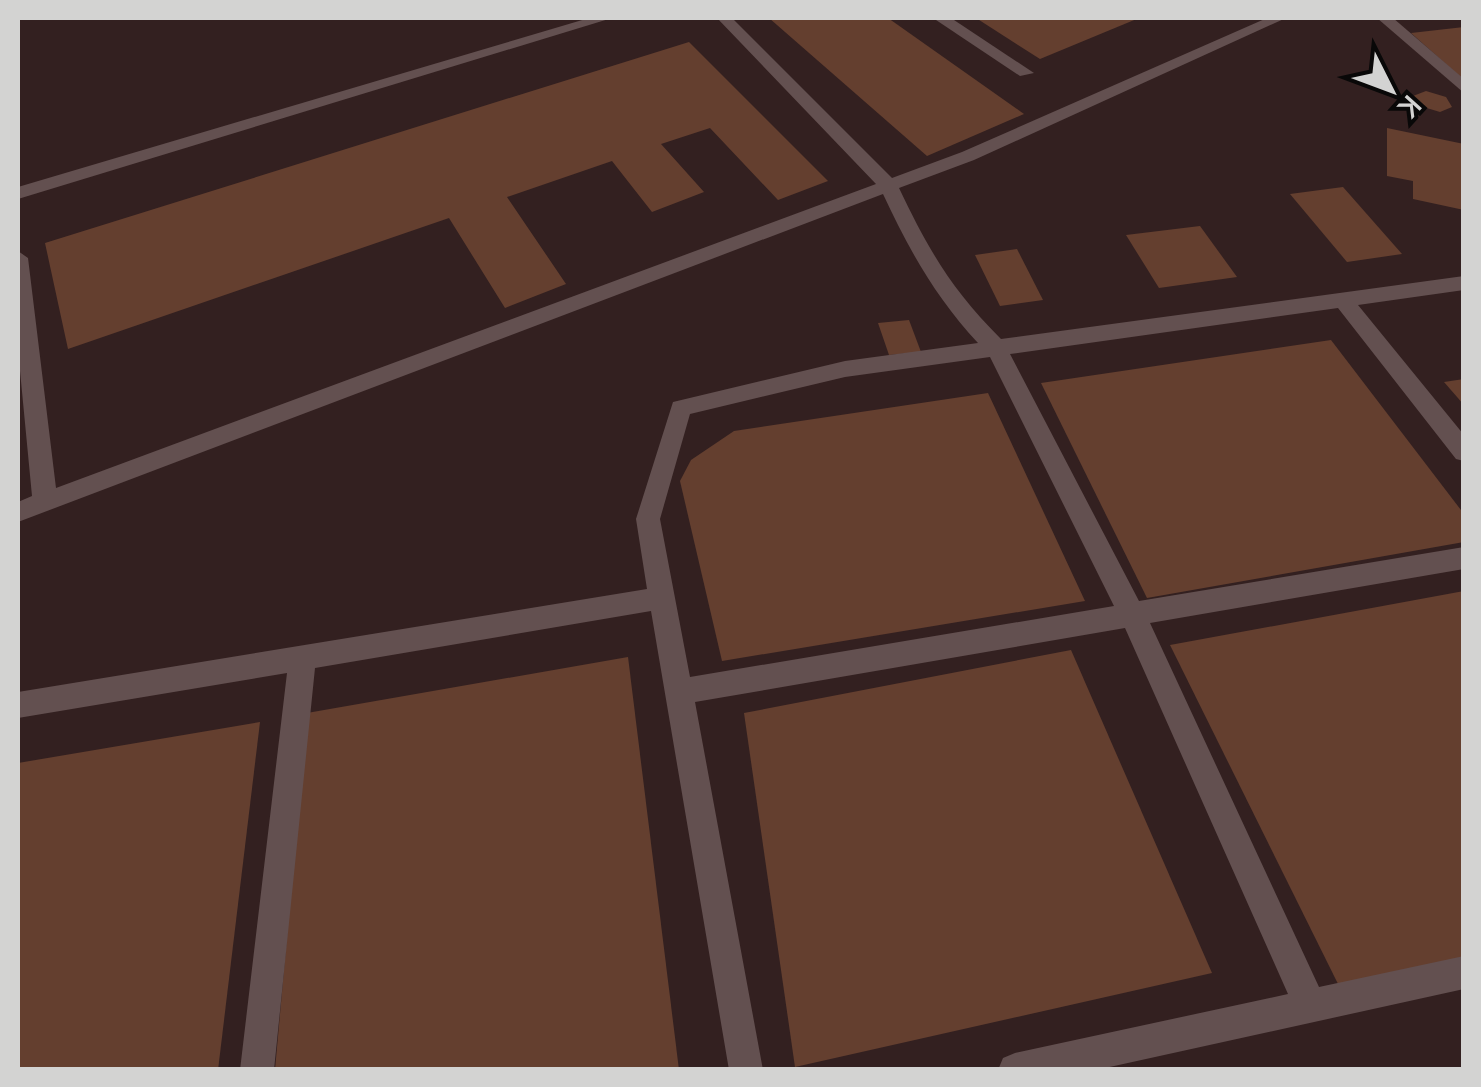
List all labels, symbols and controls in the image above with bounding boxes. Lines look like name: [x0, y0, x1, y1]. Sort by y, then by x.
north arrow: [1341, 40, 1441, 140]
text: K: [1390, 88, 1431, 127]

